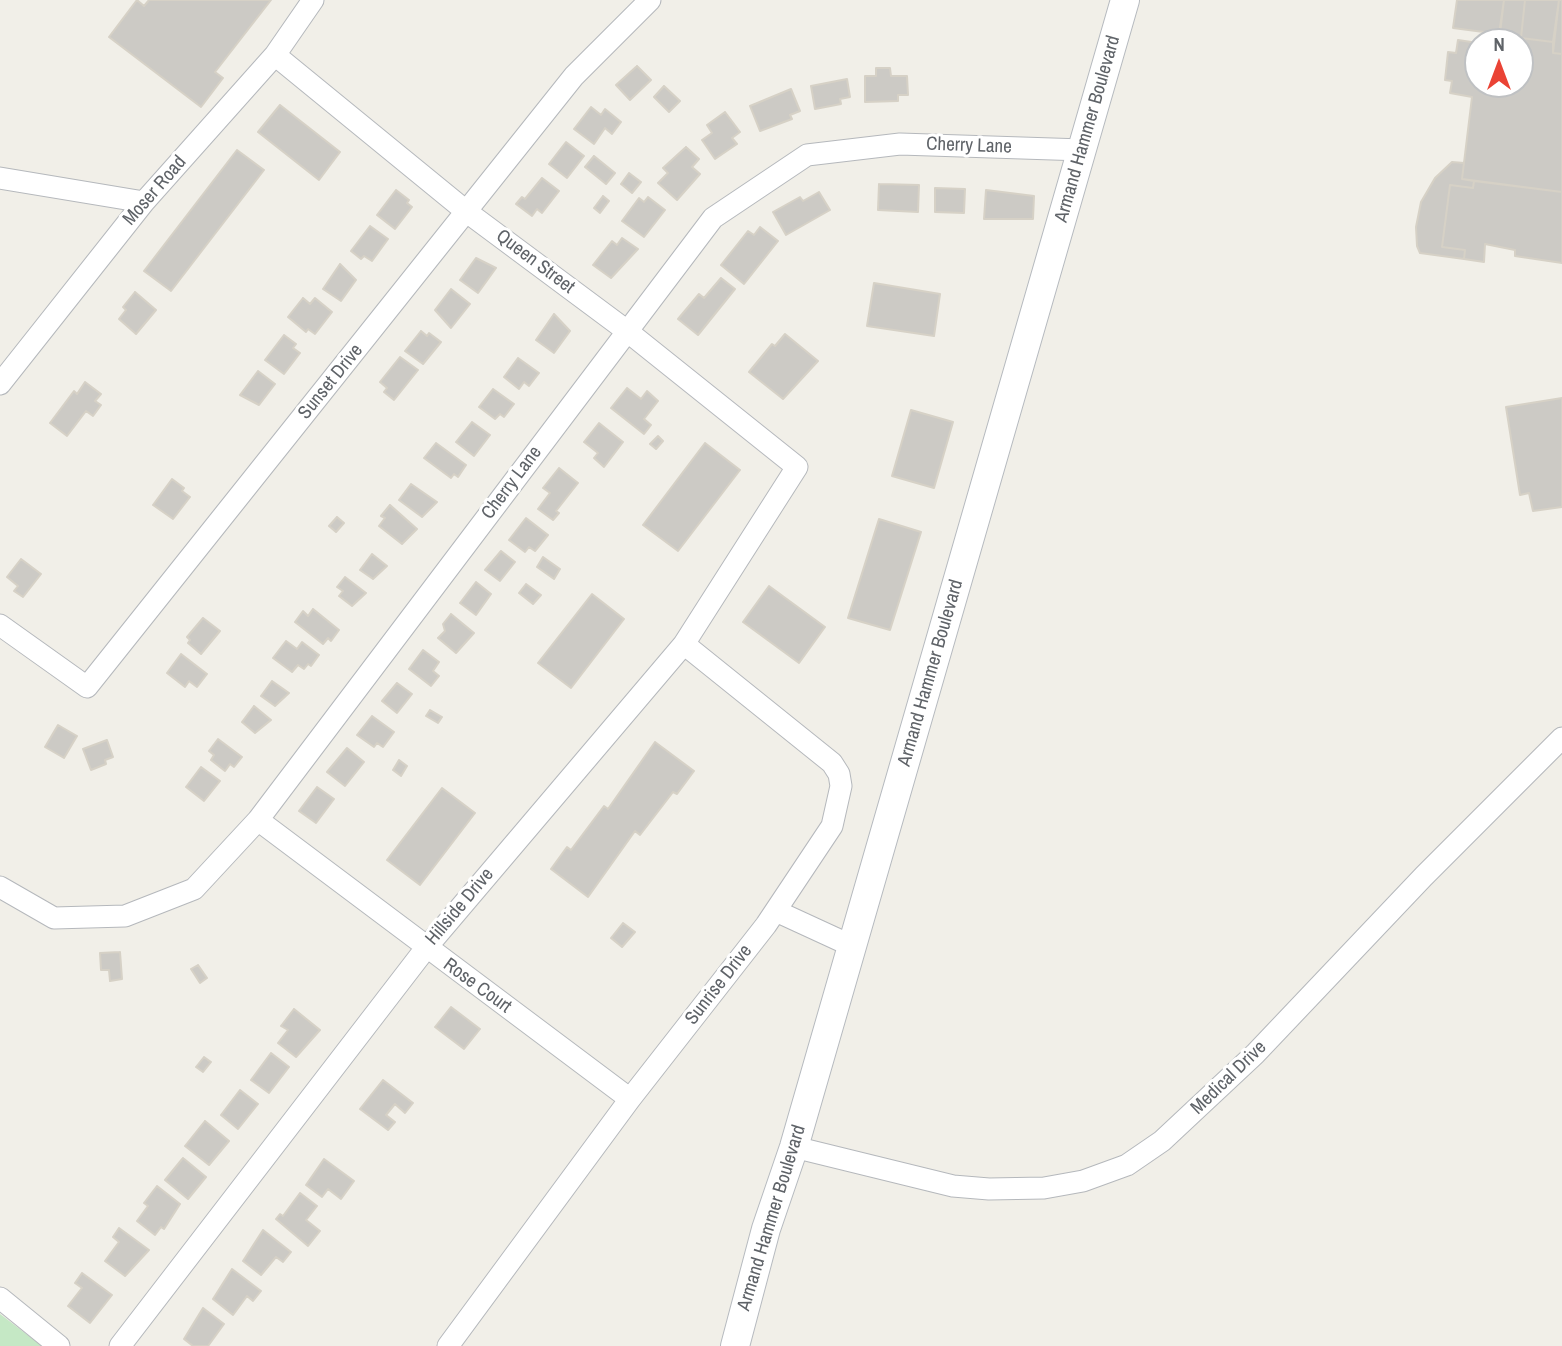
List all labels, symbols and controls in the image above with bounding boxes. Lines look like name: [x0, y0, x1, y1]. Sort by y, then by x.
north arrow: [1464, 28, 1534, 98]
text: N: [1493, 31, 1505, 57]
street label: Armand Hammer Boulevard: [1050, 33, 1126, 225]
street label: Cherry Lane: [926, 133, 1012, 159]
street label: Moser Road: [119, 152, 191, 230]
street label: Queen Street: [491, 225, 579, 299]
street label: Sunset Drive: [294, 340, 368, 424]
street label: Cherry Lane: [477, 442, 547, 524]
street label: Armand Hammer Boulevard: [893, 577, 969, 769]
street label: Hillside Drive: [421, 864, 499, 950]
street label: Sunrise Drive: [681, 940, 757, 1030]
street label: Rose Court: [438, 954, 516, 1018]
street label: Medical Drive: [1187, 1036, 1271, 1120]
street label: Armand Hammer Boulevard: [733, 1122, 811, 1314]

